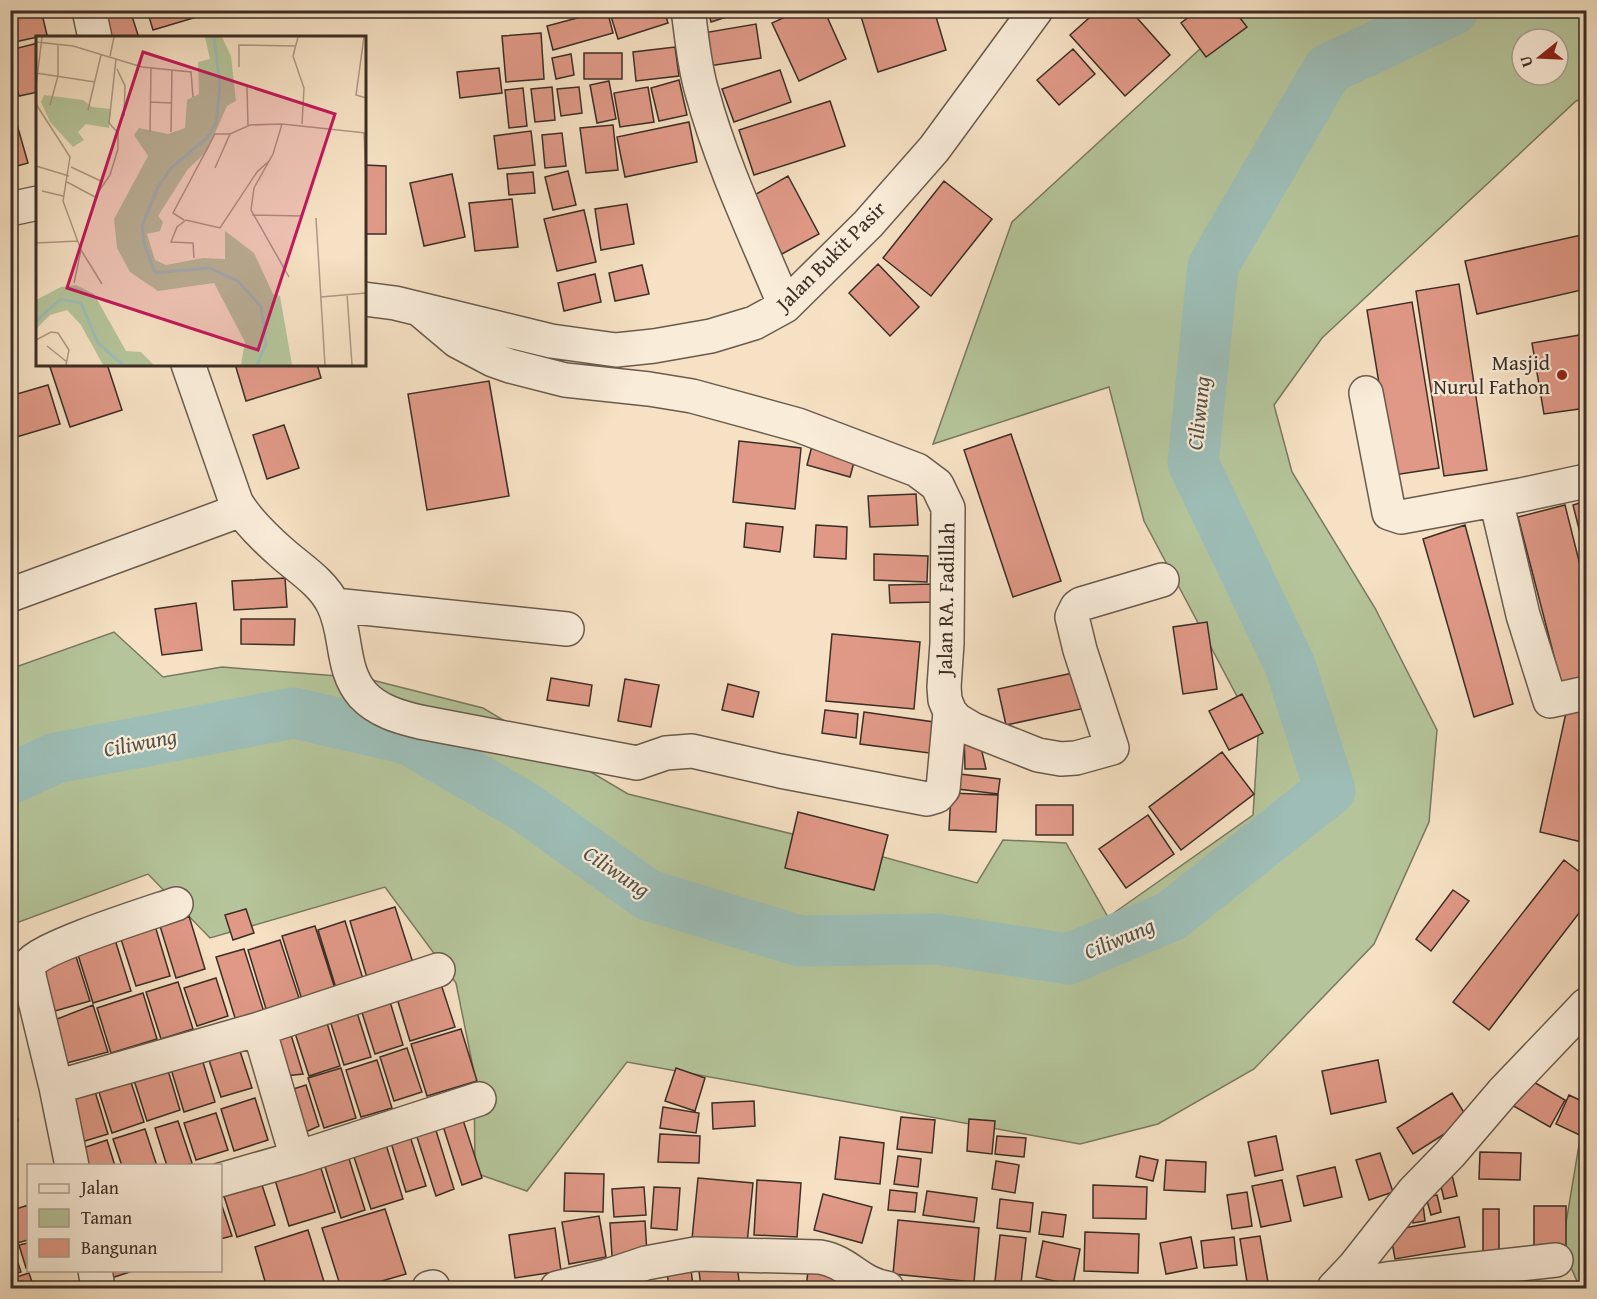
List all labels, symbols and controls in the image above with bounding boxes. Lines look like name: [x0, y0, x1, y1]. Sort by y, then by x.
north arrow: [1510, 27, 1570, 87]
inset map: [36, 36, 366, 366]
text: U: [1513, 53, 1539, 70]
street label: Jalan Bukit Pasir: [766, 193, 893, 320]
place label: Masjid Nurul Fathon: [1433, 347, 1551, 402]
marker: Masjid Nurul Fathon: [1555, 368, 1569, 382]
water label: Ciliwung: [1178, 374, 1218, 452]
street label: Jalan RA. Fadillah: [929, 522, 962, 679]
water label: Ciliwung: [101, 719, 179, 765]
water label: Ciliwung: [577, 837, 657, 905]
water label: Ciliwung: [1079, 909, 1159, 967]
legend: [27, 1164, 222, 1272]
text: Jalan: [79, 1174, 119, 1201]
text: Taman: [81, 1204, 132, 1231]
text: Bangunan: [81, 1234, 157, 1261]

